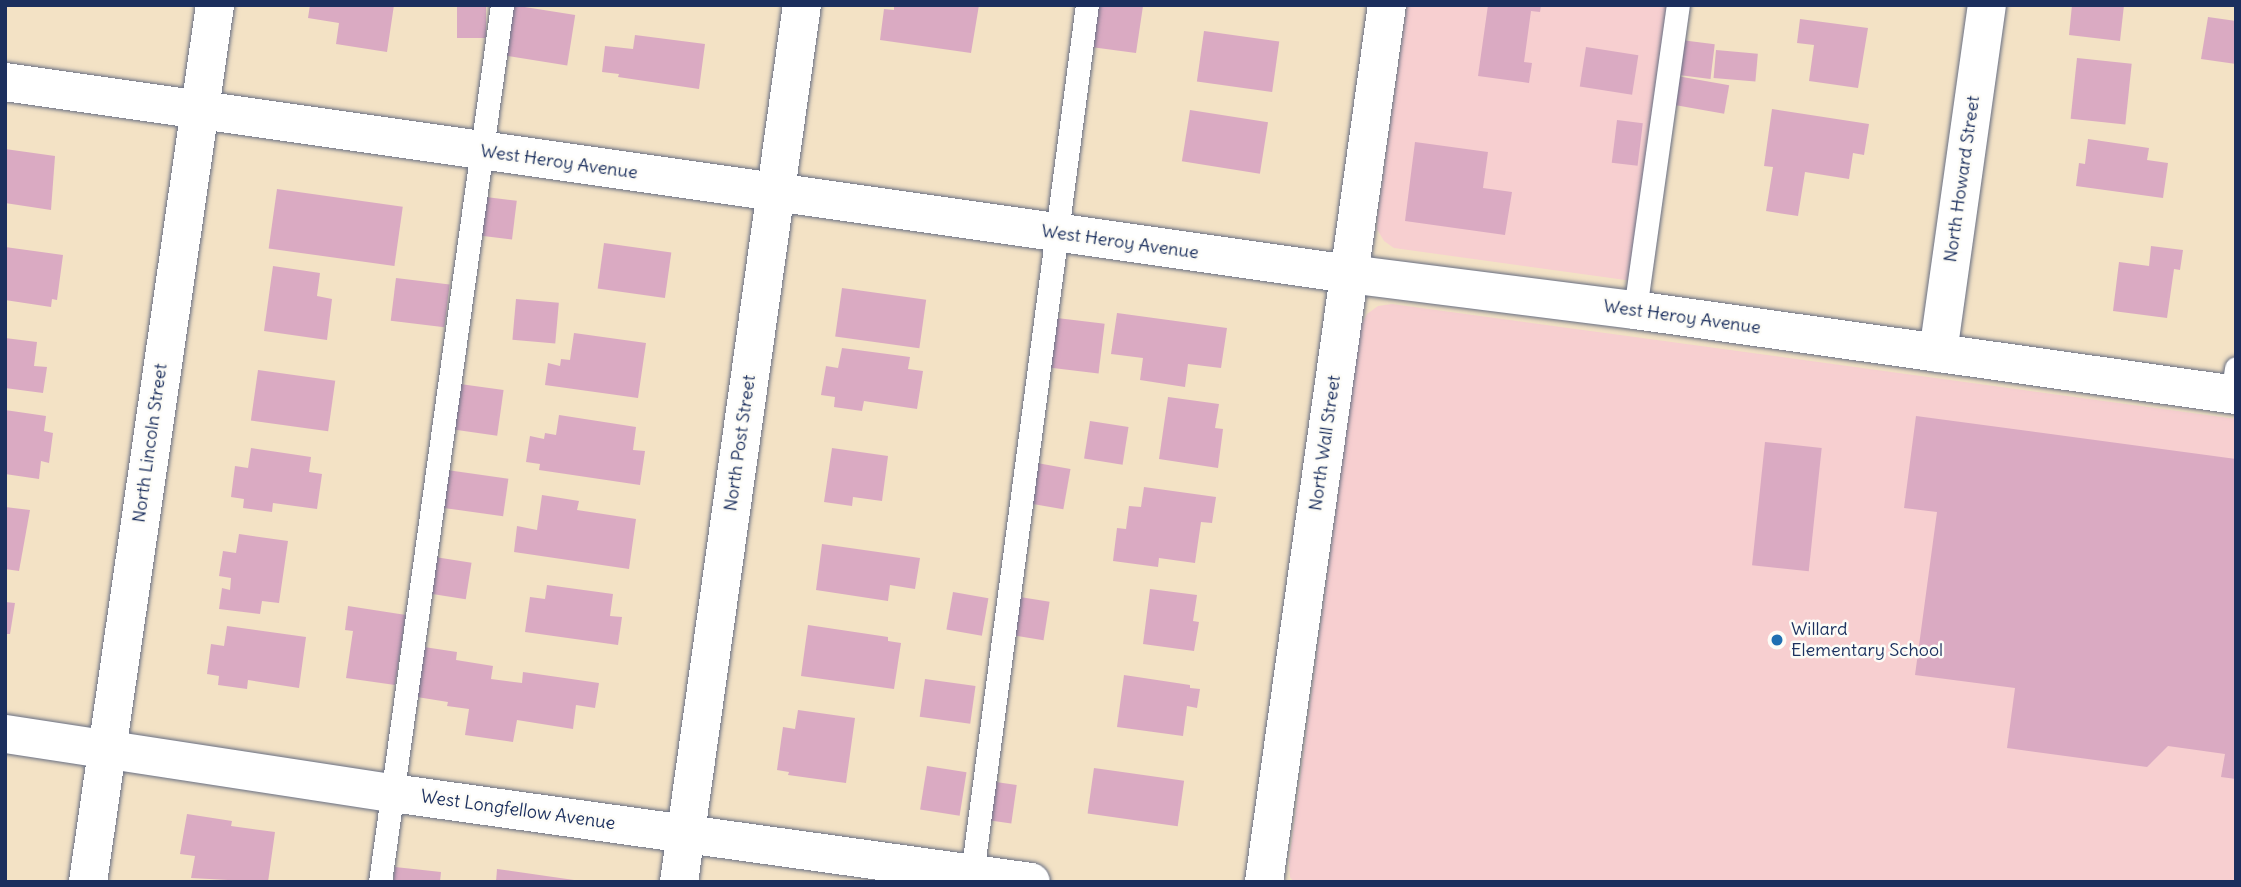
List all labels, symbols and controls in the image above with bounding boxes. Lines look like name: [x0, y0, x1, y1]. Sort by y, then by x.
street label: North Howard Street: [1940, 94, 1984, 264]
street label: West Heroy Avenue: [479, 140, 639, 184]
street label: West Heroy Avenue: [1040, 220, 1200, 264]
street label: West Heroy Avenue: [1602, 295, 1762, 339]
street label: North Lincoln Street: [128, 362, 172, 524]
street label: North Post Street: [720, 373, 760, 513]
street label: North Wall Street: [1305, 374, 1345, 512]
place label: Willard Elementary School: [1791, 619, 1943, 662]
marker: Willard Elementary School: [1769, 632, 1785, 648]
street label: West Longfellow Avenue: [419, 786, 617, 834]

